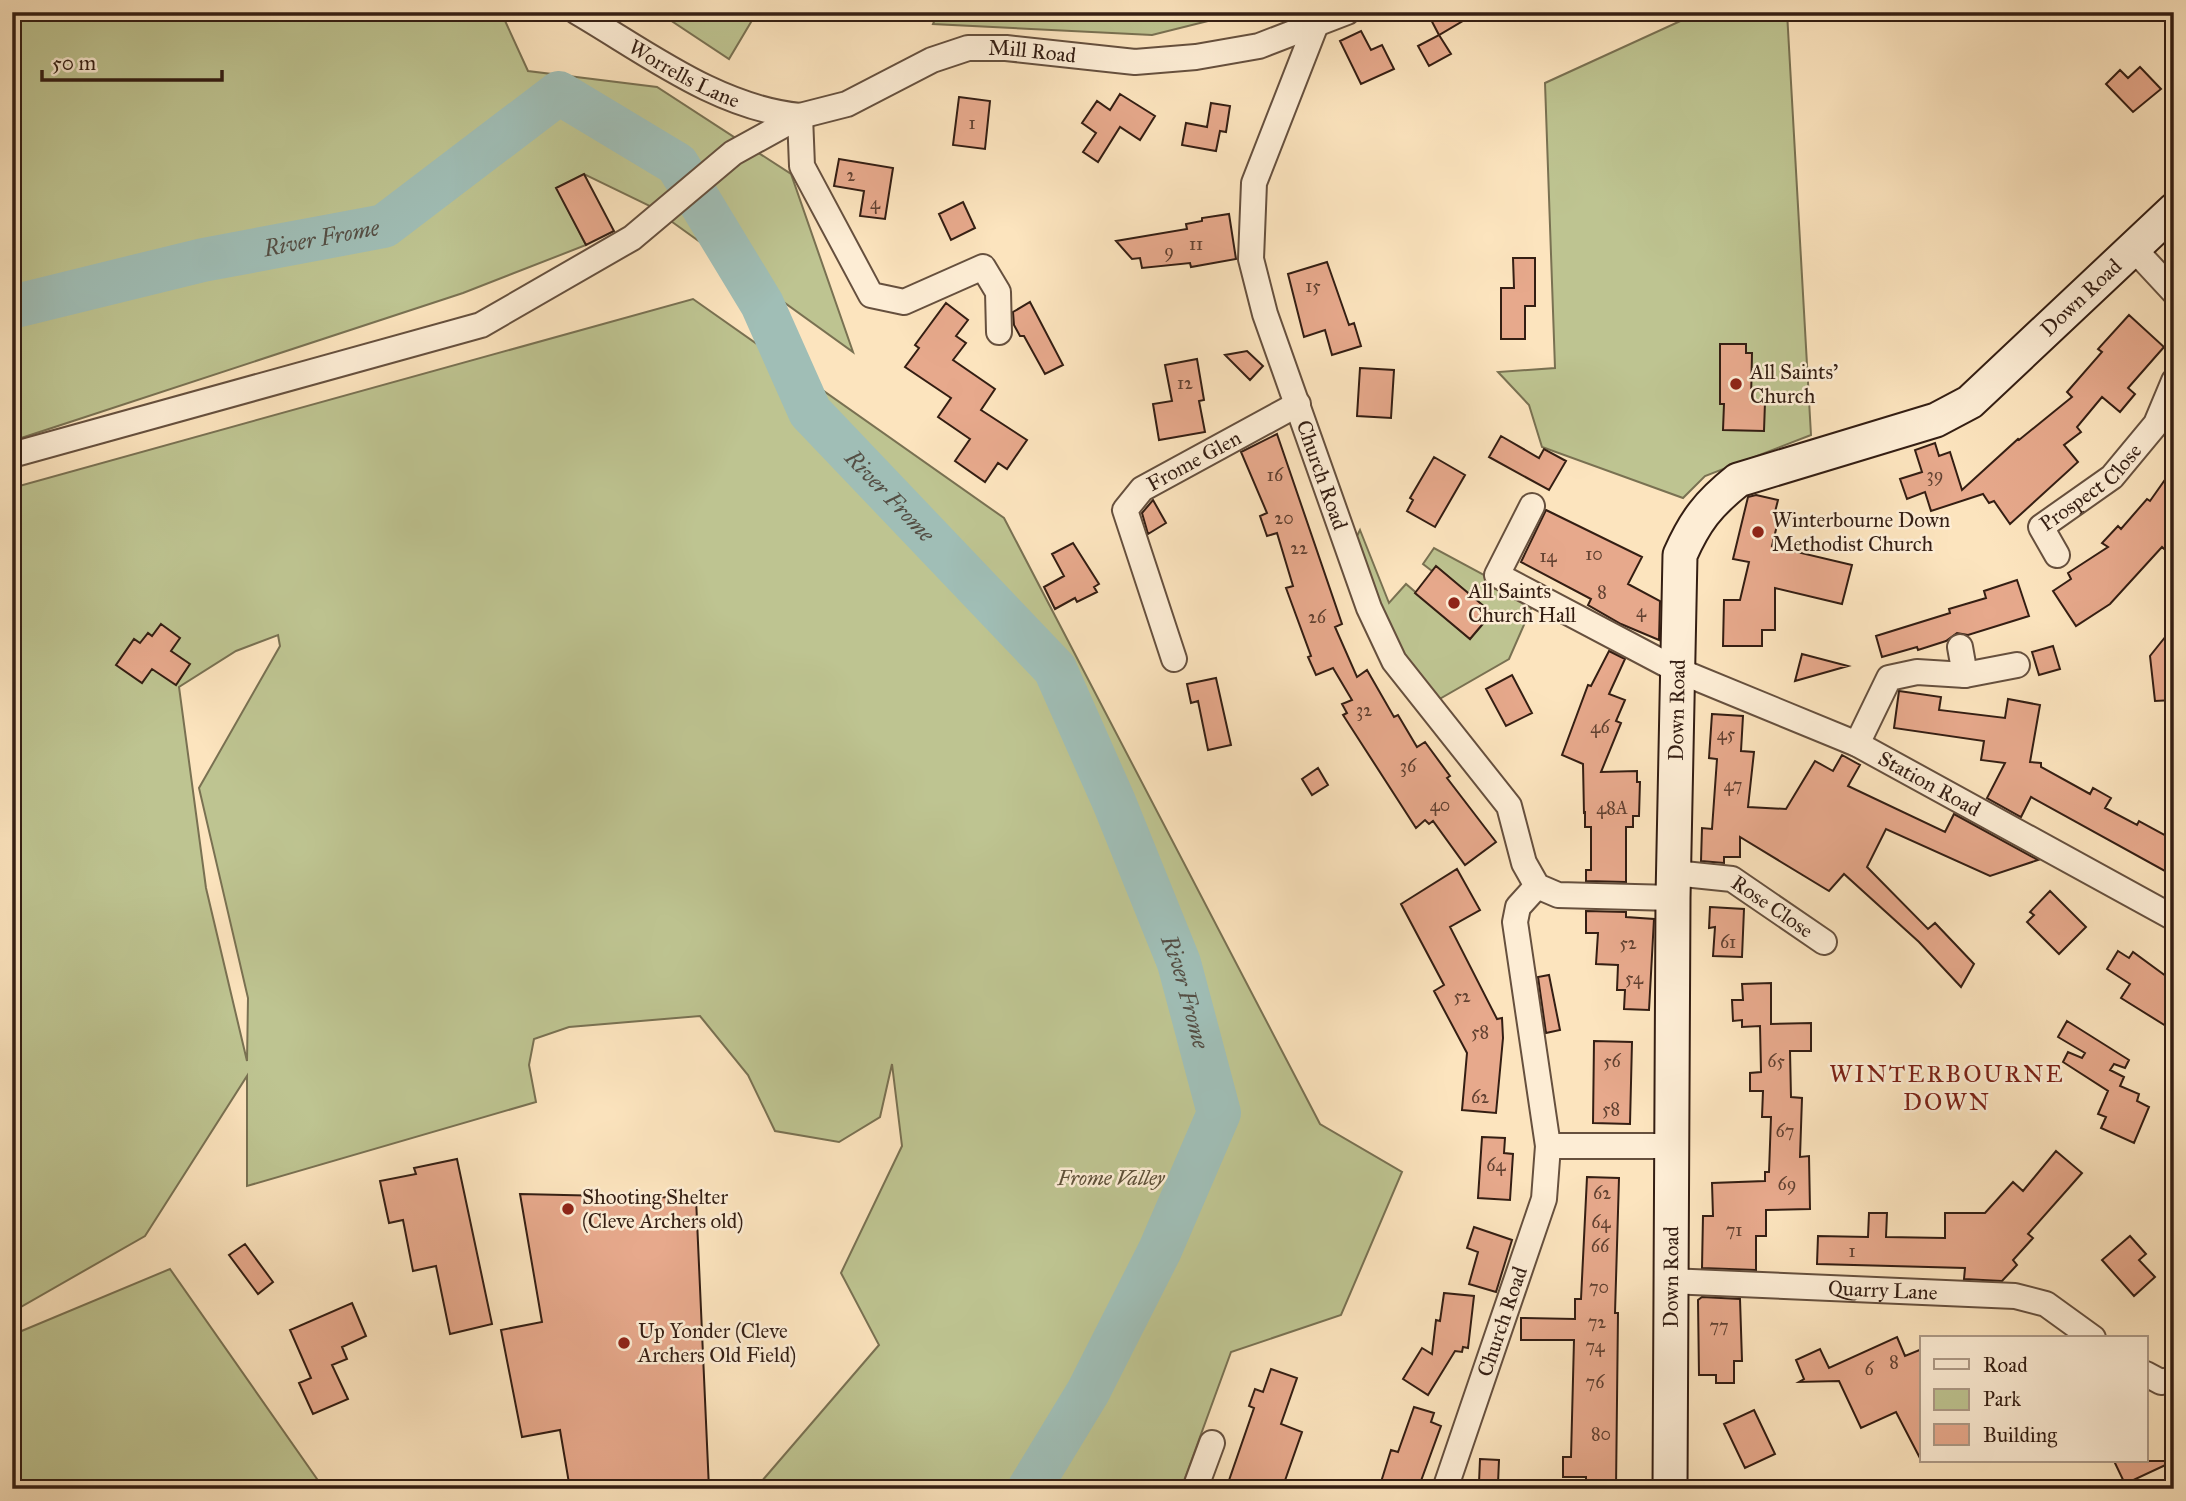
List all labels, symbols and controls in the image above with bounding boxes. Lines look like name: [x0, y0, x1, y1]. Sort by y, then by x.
street label: Worrells Lane: [624, 34, 744, 114]
street label: Mill Road: [988, 35, 1078, 69]
scale bar: [42, 38, 222, 82]
text: 50 m: [52, 50, 97, 76]
house number: 1: [968, 112, 976, 134]
house number: 2: [847, 164, 856, 186]
house number: 4: [870, 192, 881, 214]
water label: River Frome: [260, 213, 382, 263]
house number: 11: [1189, 233, 1203, 255]
house number: 9: [1164, 240, 1174, 262]
street label: Down Road: [2035, 253, 2127, 342]
house number: 15: [1305, 275, 1321, 297]
place label: All Saints' Church: [1749, 359, 1838, 409]
house number: 12: [1177, 372, 1193, 394]
marker: All Saints' Church: [1728, 376, 1744, 392]
street label: Church Road: [1291, 416, 1353, 534]
street label: Frome Glen: [1142, 424, 1246, 497]
street label: Prospect Close: [2034, 438, 2147, 537]
water label: River Frome: [839, 443, 941, 548]
house number: 16: [1267, 464, 1284, 486]
house number: 39: [1927, 464, 1943, 486]
house number: 20: [1274, 507, 1294, 529]
place label: Winterbourne Down Methodist Church: [1772, 507, 1950, 557]
marker: Winterbourne Down Methodist Church: [1750, 524, 1766, 540]
house number: 22: [1290, 537, 1308, 559]
house number: 10: [1585, 543, 1603, 565]
house number: 14: [1539, 545, 1558, 567]
place label: All Saints Church Hall: [1467, 578, 1577, 628]
house number: 8: [1597, 581, 1607, 603]
marker: All Saints Church Hall: [1446, 595, 1462, 611]
house number: 4: [1636, 600, 1647, 622]
house number: 26: [1308, 606, 1327, 628]
street label: Down Road: [1663, 658, 1691, 761]
house number: 32: [1356, 699, 1372, 721]
house number: 46: [1590, 716, 1610, 738]
house number: 45: [1717, 723, 1736, 745]
street label: Station Road: [1874, 745, 1985, 822]
house number: 36: [1400, 755, 1417, 777]
house number: 47: [1724, 774, 1742, 796]
house number: 40: [1430, 794, 1450, 816]
house number: 48A: [1596, 797, 1628, 819]
street label: Rose Close: [1726, 869, 1818, 944]
water label: River Frome: [1155, 930, 1215, 1052]
house number: 61: [1720, 931, 1736, 953]
house number: 52: [1619, 932, 1637, 954]
house number: 54: [1625, 967, 1644, 989]
house number: 52: [1453, 985, 1471, 1007]
house number: 58: [1471, 1021, 1489, 1043]
house number: 56: [1603, 1050, 1622, 1072]
house number: 65: [1767, 1050, 1785, 1072]
district label: WINTERBOURNE DOWN: [1829, 1059, 2065, 1117]
house number: 62: [1471, 1086, 1489, 1108]
house number: 58: [1602, 1098, 1620, 1120]
house number: 67: [1776, 1120, 1794, 1142]
house number: 64: [1486, 1154, 1507, 1176]
park label: Frome Valley: [1056, 1165, 1166, 1191]
house number: 69: [1778, 1173, 1796, 1195]
house number: 62: [1593, 1182, 1611, 1204]
place label: Shooting Shelter (Cleve Archers old): [582, 1184, 743, 1234]
marker: Shooting Shelter (Cleve Archers old): [560, 1201, 576, 1217]
house number: 64: [1591, 1211, 1612, 1233]
house number: 71: [1726, 1219, 1742, 1241]
street label: Down Road: [1658, 1226, 1684, 1328]
house number: 66: [1591, 1235, 1610, 1257]
house number: 1: [1848, 1240, 1856, 1262]
street label: Church Road: [1471, 1263, 1533, 1380]
street label: Quarry Lane: [1828, 1275, 1938, 1306]
house number: 70: [1589, 1276, 1609, 1298]
house number: 72: [1588, 1311, 1606, 1333]
house number: 77: [1709, 1315, 1729, 1337]
place label: Up Yonder (Cleve Archers Old Field): [637, 1318, 796, 1368]
marker: Up Yonder (Cleve Archers Old Field): [616, 1335, 632, 1351]
house number: 74: [1585, 1335, 1606, 1357]
legend: [1920, 1336, 2148, 1462]
house number: 8: [1889, 1351, 1899, 1373]
text: Road: [1983, 1352, 2028, 1378]
house number: 6: [1864, 1358, 1874, 1380]
house number: 76: [1586, 1371, 1605, 1393]
text: Park: [1983, 1386, 2021, 1412]
text: Building: [1983, 1422, 2057, 1448]
house number: 80: [1591, 1423, 1611, 1445]

